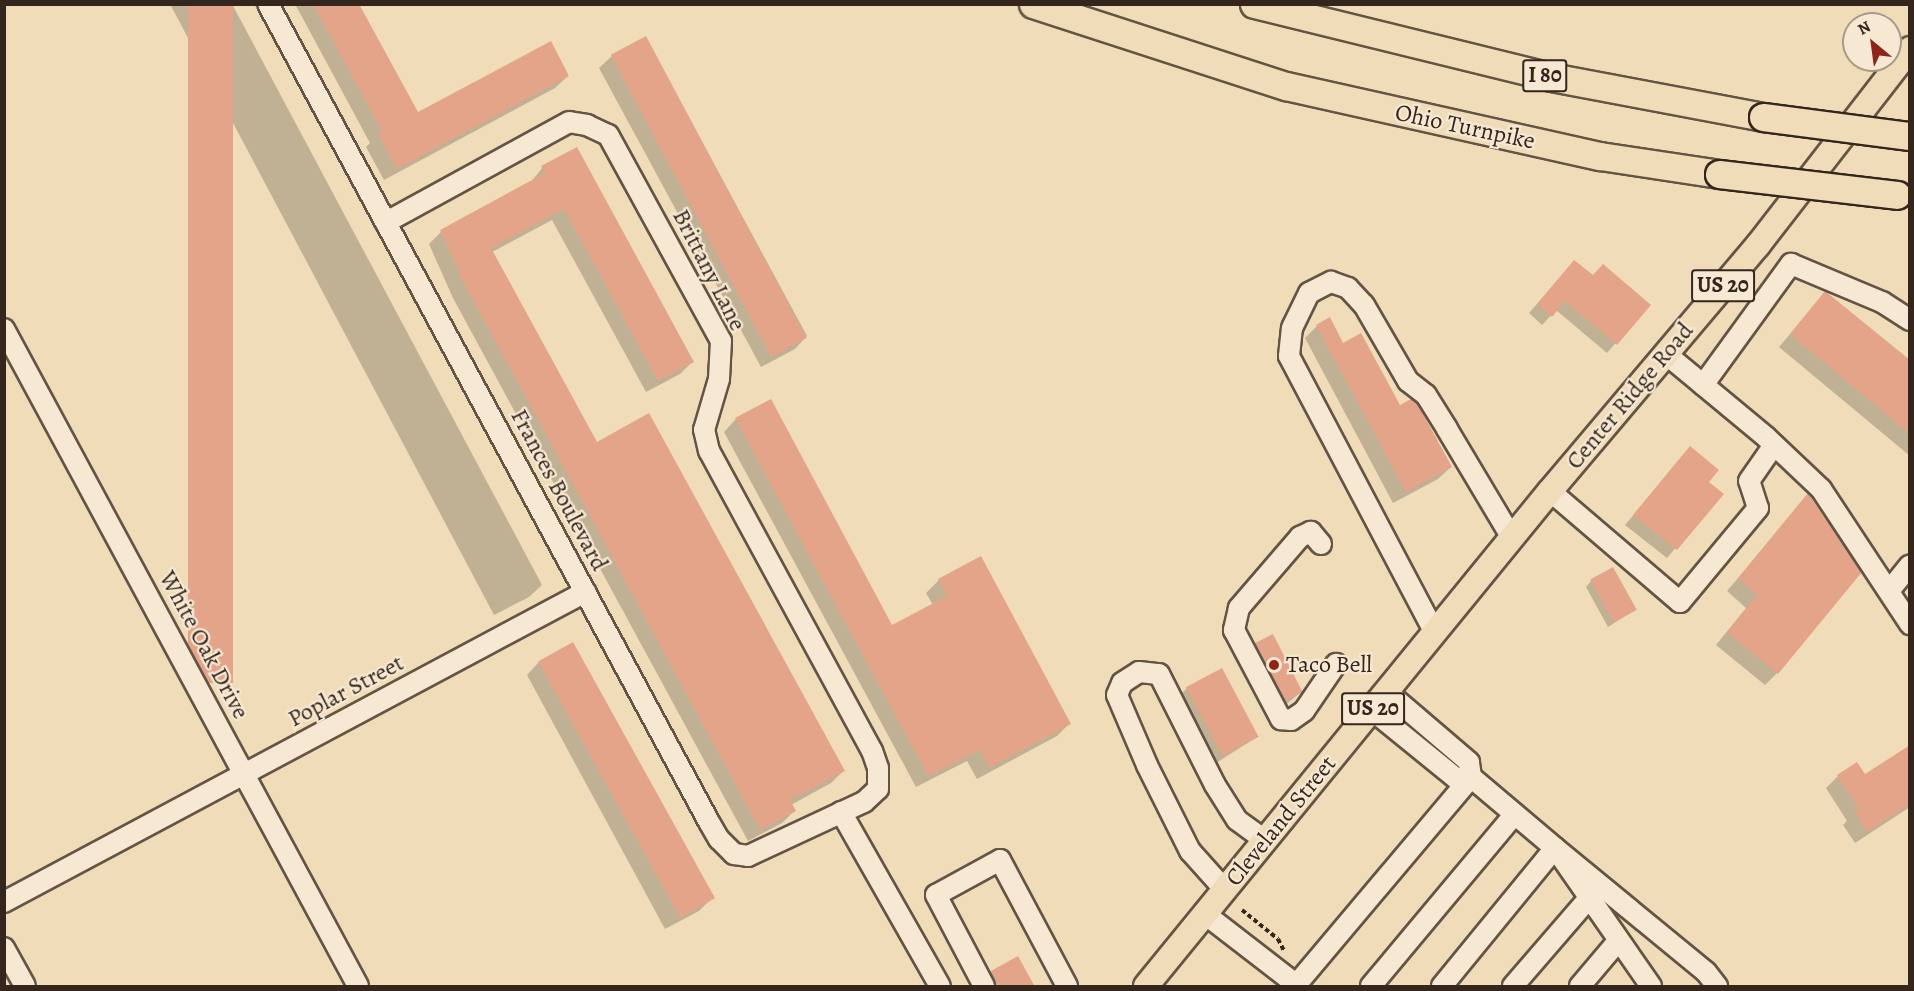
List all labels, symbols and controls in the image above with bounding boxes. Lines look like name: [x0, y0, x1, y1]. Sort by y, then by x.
north arrow: [1842, 12, 1902, 72]
text: N: [1854, 16, 1875, 40]
road number: I 80: [1521, 57, 1569, 95]
street label: Ohio Turnpike: [1392, 98, 1538, 156]
street label: Brittany Lane: [666, 204, 752, 336]
road number: US 20: [1690, 267, 1756, 305]
street label: Center Ridge Road: [1560, 317, 1700, 475]
street label: Frances Boulevard: [504, 404, 614, 576]
street label: White Oak Drive: [153, 566, 255, 724]
street label: Poplar Street: [283, 649, 409, 733]
place label: Taco Bell: [1286, 651, 1372, 679]
marker: Taco Bell: [1267, 658, 1281, 672]
road number: US 20: [1340, 690, 1406, 728]
street label: Cleveland Street: [1220, 750, 1342, 892]

